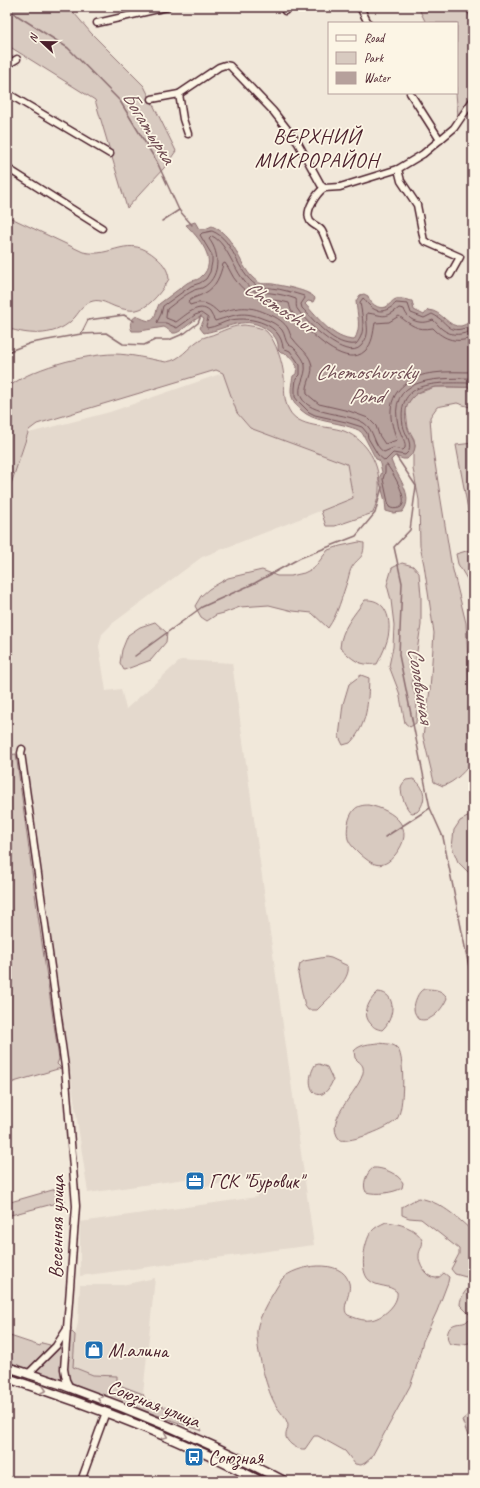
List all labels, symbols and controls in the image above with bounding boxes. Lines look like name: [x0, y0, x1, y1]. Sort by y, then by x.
north arrow: [22, 22, 62, 62]
legend: [328, 22, 458, 94]
text: N: [25, 30, 41, 44]
text: Road: [364, 30, 386, 46]
text: Park: [364, 50, 385, 66]
text: Water: [364, 70, 392, 86]
water label: Богатырка: [116, 86, 182, 170]
district label: ВЕРХНИЙ МИКРОРАЙОН: [255, 123, 381, 173]
water label: Chemoshur: [240, 275, 323, 341]
water label: Chemoshursky Pond: [316, 359, 420, 409]
water label: Соловьиная: [402, 646, 440, 728]
place label: ГСК "Буровик": [209, 1169, 307, 1194]
office icon: ГСК "Буровик": [184, 1170, 206, 1192]
street label: Весенняя улица: [43, 1174, 70, 1279]
place label: М.алина: [108, 1338, 170, 1363]
shop icon: М.алина: [83, 1339, 105, 1361]
street label: Союзная улица: [104, 1374, 205, 1435]
one-way arrow: [40, 1385, 47, 1394]
one-way arrow: [97, 1396, 104, 1404]
one-way arrow: [162, 1432, 169, 1440]
place label: Союзная: [208, 1445, 264, 1471]
bus stop icon: Союзная: [183, 1446, 205, 1468]

